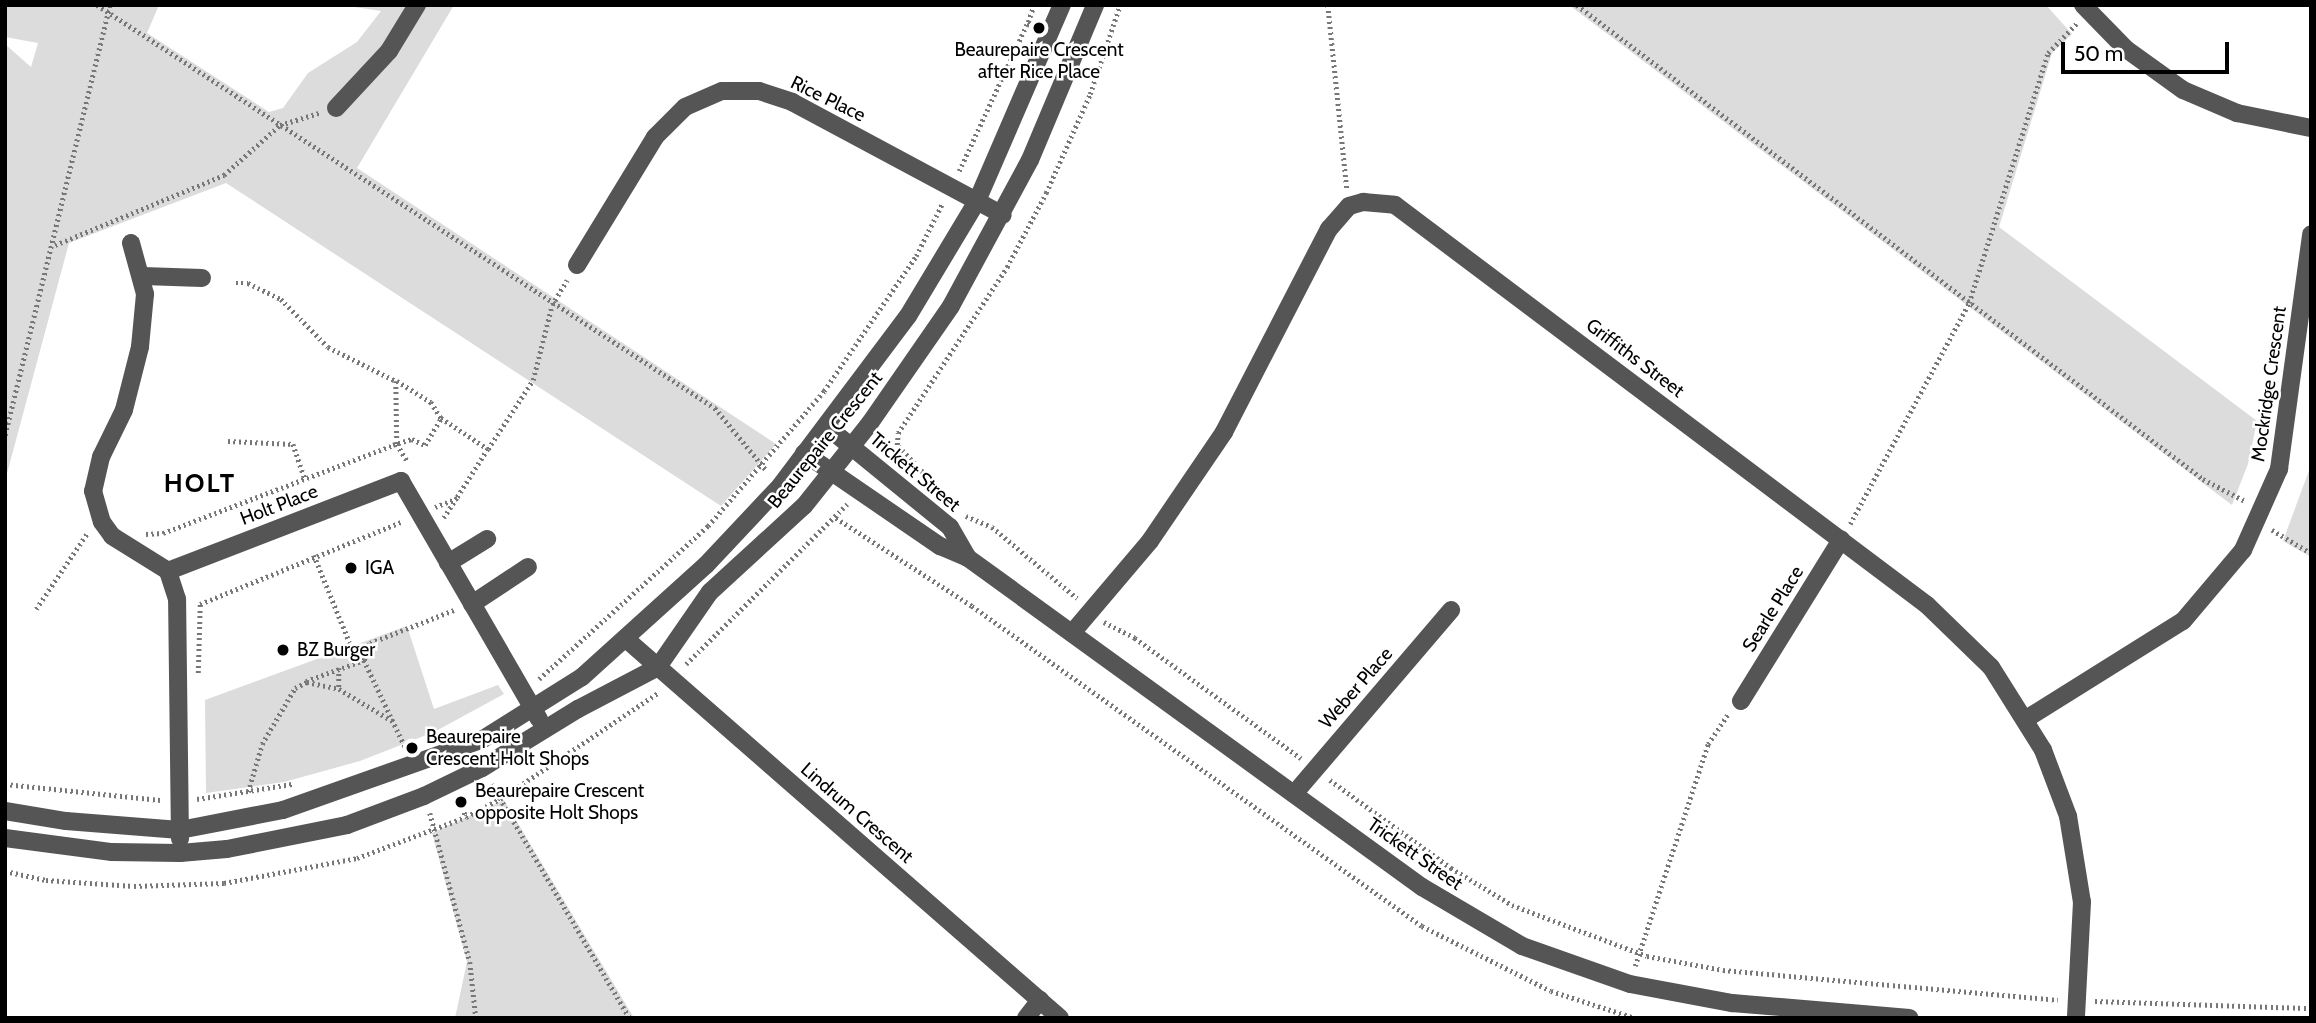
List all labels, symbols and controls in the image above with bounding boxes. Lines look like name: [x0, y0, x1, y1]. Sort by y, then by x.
marker: Beaurepaire Crescent after Rice Place: [1031, 20, 1047, 36]
scale bar: [2064, 28, 2232, 72]
place label: Beaurepaire Crescent after Rice Place: [954, 39, 1124, 83]
text: 50 m: [2074, 41, 2123, 66]
street label: Rice Place: [787, 71, 869, 127]
street label: Mockridge Crescent: [2247, 305, 2291, 463]
street label: Griffiths Street: [1581, 314, 1689, 402]
street label: Beaurepaire Crescent: [763, 367, 887, 513]
street label: Trickett Street: [865, 428, 965, 516]
district label: HOLT: [164, 468, 236, 500]
street label: Holt Place: [237, 480, 321, 530]
place label: IGA: [365, 557, 394, 579]
marker: IGA: [343, 560, 359, 576]
street label: Searle Place: [1738, 562, 1808, 656]
place label: BZ Burger: [297, 639, 375, 661]
marker: BZ Burger: [275, 642, 291, 658]
street label: Weber Place: [1315, 643, 1397, 733]
place label: Beaurepaire Crescent Holt Shops: [426, 726, 589, 770]
marker: Beaurepaire Crescent Holt Shops: [404, 740, 420, 756]
street label: Lindrum Crescent: [796, 758, 918, 868]
place label: Beaurepaire Crescent opposite Holt Shops: [475, 780, 644, 824]
marker: Beaurepaire Crescent opposite Holt Shops: [453, 794, 469, 810]
street label: Trickett Street: [1363, 813, 1467, 895]

